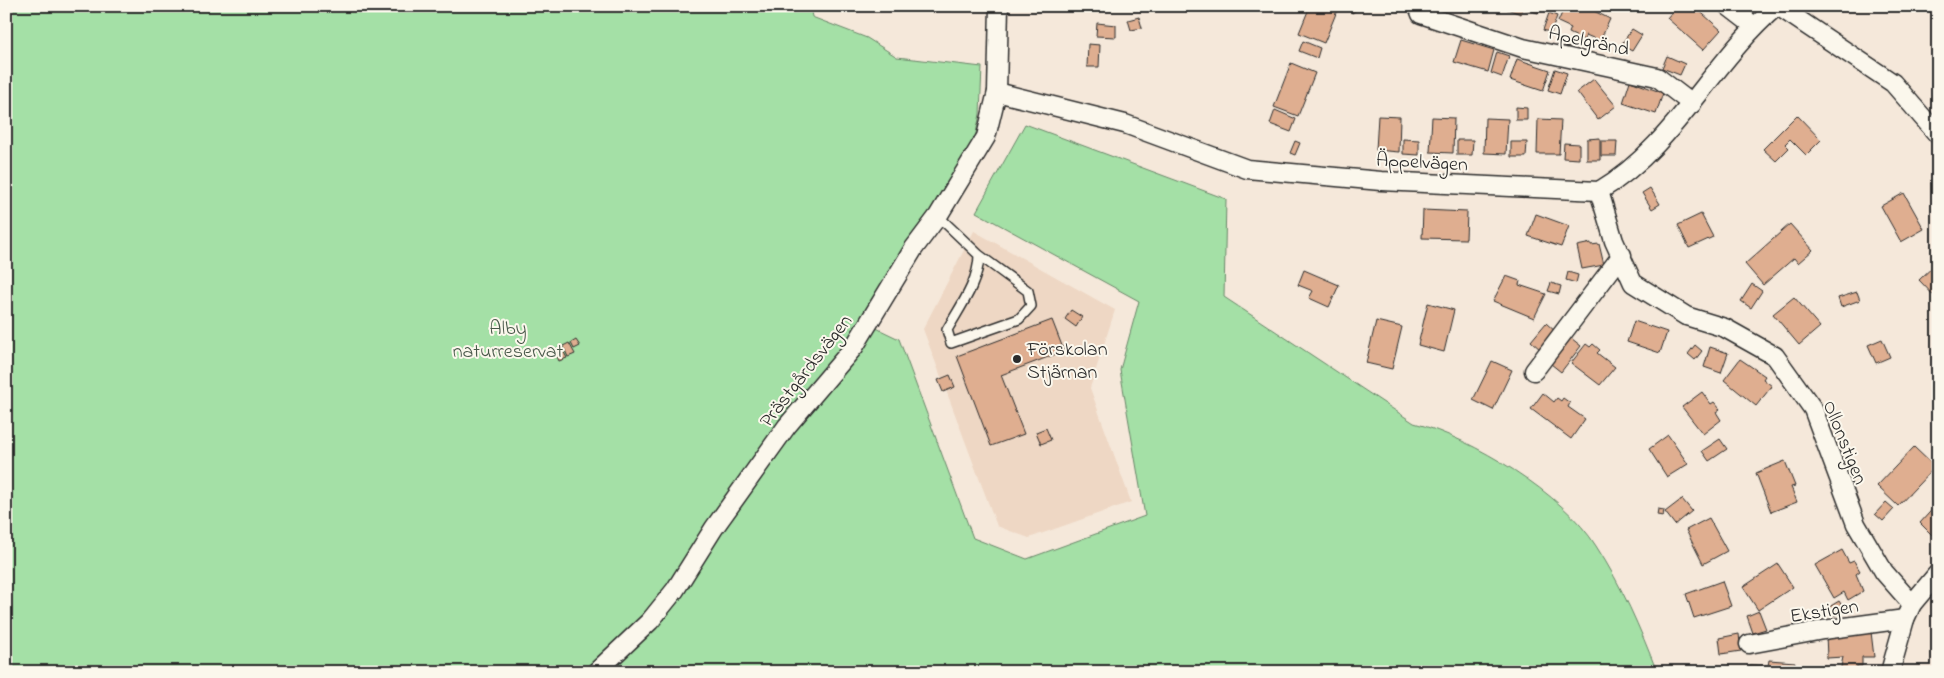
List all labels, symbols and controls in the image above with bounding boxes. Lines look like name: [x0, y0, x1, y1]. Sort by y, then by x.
street label: Apelgränd: [1545, 20, 1632, 66]
street label: Äppelvägen: [1375, 147, 1469, 181]
street label: Prästgårdsvägen: [753, 309, 861, 435]
park label: Alby naturreservat: [453, 315, 564, 367]
place label: Förskolan Stjärnan: [1026, 336, 1108, 388]
marker: Förskolan Stjärnan: [1011, 353, 1023, 365]
street label: Ollonstigen: [1813, 396, 1874, 490]
street label: Ekstigen: [1788, 593, 1861, 633]

